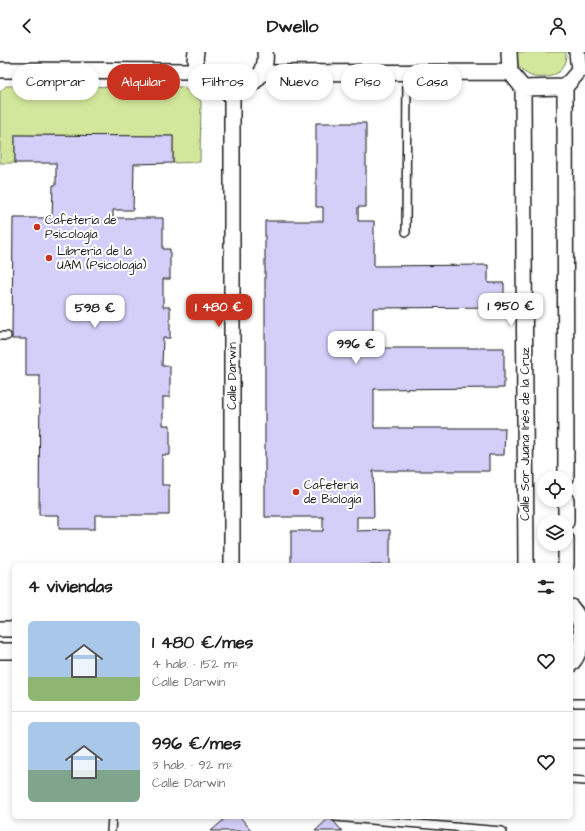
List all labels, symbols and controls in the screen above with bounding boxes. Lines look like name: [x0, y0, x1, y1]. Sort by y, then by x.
text: Dwello: [267, 14, 318, 39]
icon: back: [16, 15, 38, 37]
icon: person: [547, 15, 569, 37]
chip: Comprar: [12, 64, 99, 100]
chip: Alquilar: [107, 64, 180, 100]
chip: Filtros: [188, 64, 258, 100]
chip: Nuevo: [266, 64, 333, 100]
chip: Piso: [341, 64, 395, 100]
chip: Casa: [403, 64, 462, 100]
place label: Cafetería de Psicología: [45, 212, 117, 244]
marker: Cafetería de Psicología: [32, 222, 42, 232]
place label: Librería de la UAM (Psicología): [57, 243, 147, 275]
marker: Librería de la UAM (Psicología): [44, 253, 54, 263]
pin: 1 950 €: [474, 293, 548, 327]
pin: 1 480 €: [182, 294, 256, 328]
pin: 598 €: [67, 295, 123, 329]
text: 1 950 €: [487, 297, 535, 315]
text: 1 480 €: [195, 298, 243, 316]
text: 598 €: [75, 299, 115, 317]
pin: 996 €: [328, 331, 384, 365]
text: 996 €: [337, 335, 375, 353]
street label: Calle Darwin: [224, 342, 241, 410]
street label: Calle Sor Juana Inés de la Cruz: [517, 347, 534, 521]
map controls: [537, 471, 573, 551]
button: locate: [537, 471, 573, 507]
place label: Cafetería de Biología: [304, 477, 361, 509]
marker: Cafetería de Biología: [291, 487, 301, 497]
button: layers: [537, 515, 573, 551]
text: 4 viviendas: [28, 575, 113, 599]
icon: filters: [535, 576, 557, 598]
text: 1 480 €/mes: [152, 631, 253, 655]
icon: home: [60, 637, 108, 685]
icon: heart: [535, 650, 557, 672]
text: 4 hab. · 152 m²: [152, 655, 239, 673]
text: Calle Darwin: [152, 673, 225, 691]
text: 996 €/mes: [152, 732, 241, 756]
icon: home: [60, 738, 108, 786]
icon: heart: [535, 751, 557, 773]
text: 3 hab. · 92 m²: [152, 756, 233, 774]
text: Calle Darwin: [152, 774, 225, 792]

